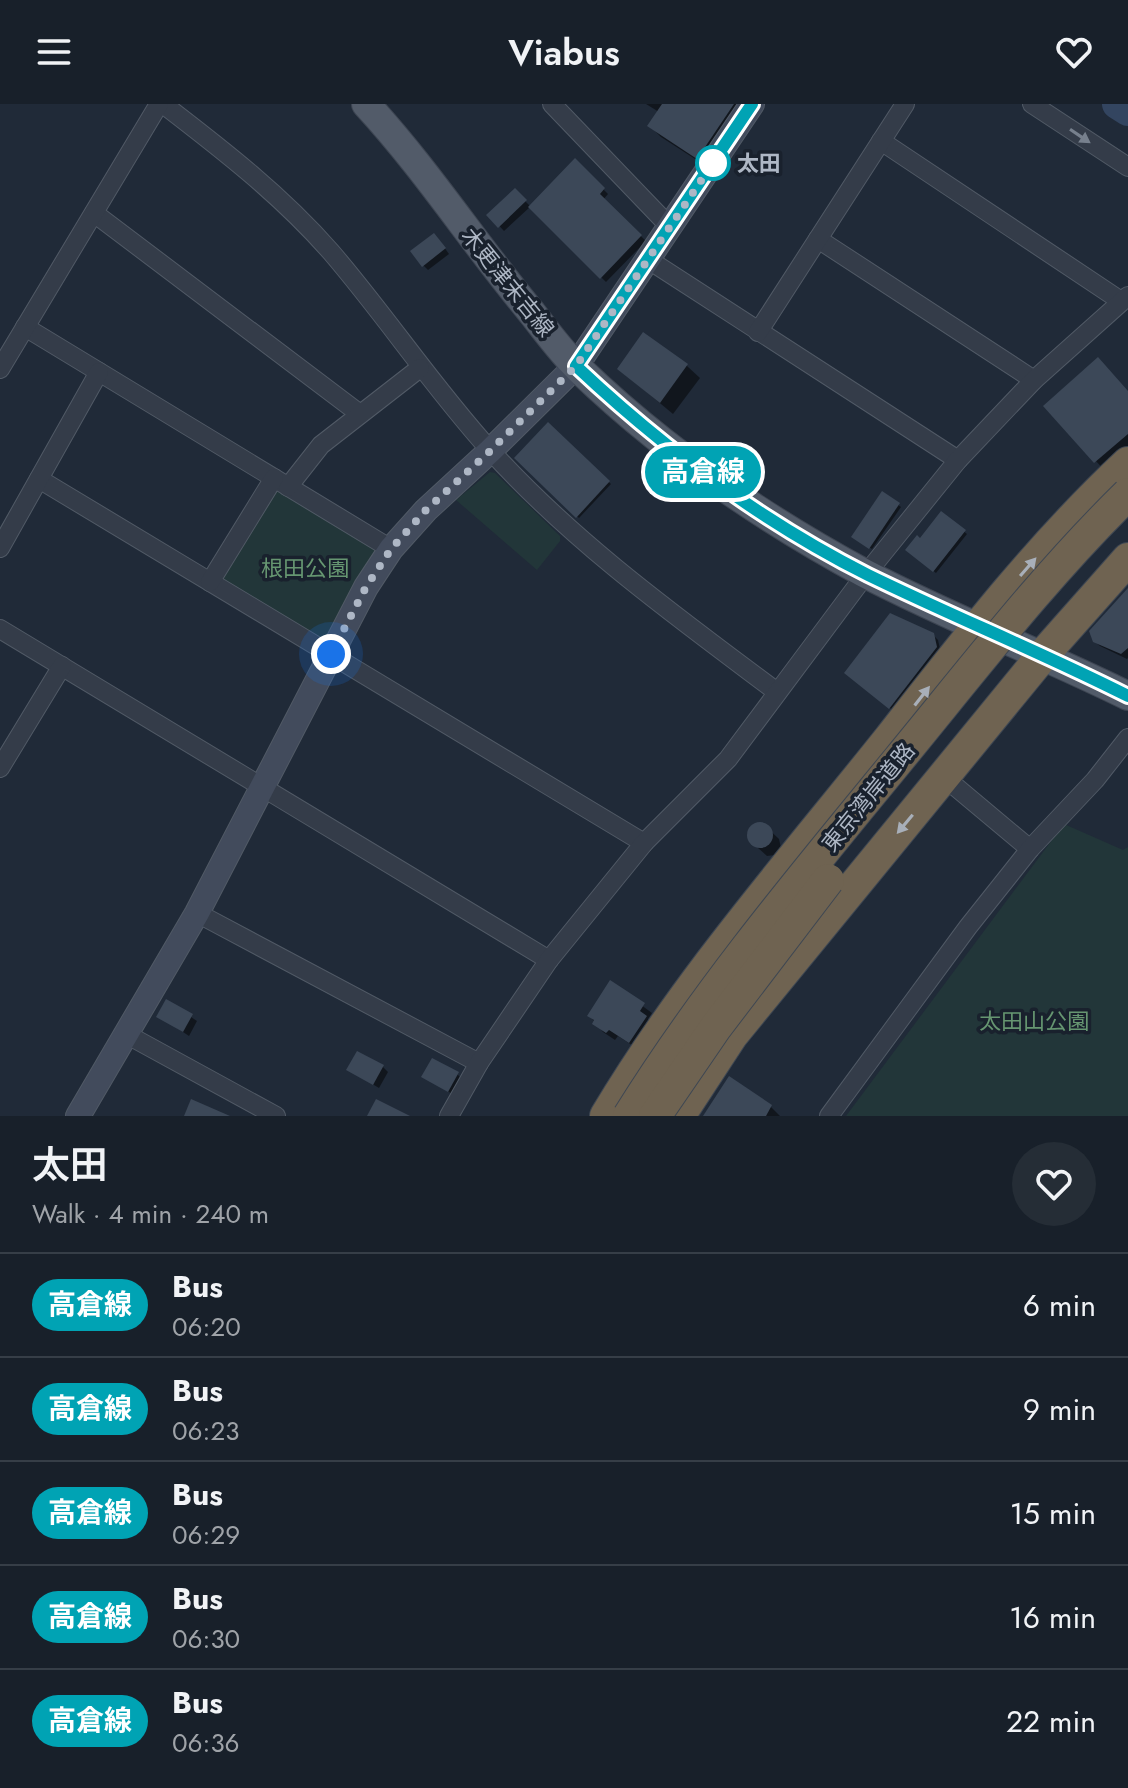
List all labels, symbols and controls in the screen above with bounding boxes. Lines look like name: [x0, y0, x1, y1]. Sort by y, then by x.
text: Viabus: [508, 26, 620, 78]
icon: menu: [32, 30, 76, 74]
icon: heart: [1052, 30, 1096, 74]
one-way arrow: [1070, 128, 1091, 143]
marker: 太田: [696, 146, 730, 180]
place label: 太田: [737, 147, 781, 179]
street label: 木更津末吉線: [454, 221, 562, 343]
line badge: 高倉線: [657, 446, 749, 498]
text: 高倉線: [661, 451, 745, 492]
park label: 根田公園: [261, 552, 349, 584]
one-way arrow: [1019, 557, 1037, 576]
your location: [311, 634, 351, 674]
one-way arrow: [913, 686, 929, 706]
street label: 東京湾岸道路: [814, 736, 922, 858]
one-way arrow: [897, 813, 914, 833]
park label: 太田山公園: [979, 1005, 1089, 1037]
text: 太田: [32, 1137, 108, 1192]
button: heart: [1012, 1142, 1096, 1226]
text: Walk · 4 min · 240 m: [32, 1195, 269, 1233]
text: Bus: [172, 1265, 223, 1308]
text: 高倉線: [48, 1284, 132, 1325]
text: 6 min: [1023, 1284, 1096, 1327]
text: 06:20: [172, 1308, 241, 1346]
text: Bus: [172, 1369, 223, 1412]
text: 高倉線: [48, 1388, 132, 1429]
text: 9 min: [1023, 1388, 1096, 1431]
text: 06:23: [172, 1412, 239, 1450]
text: Bus: [172, 1473, 223, 1516]
text: 高倉線: [48, 1492, 132, 1533]
text: 15 min: [1010, 1492, 1096, 1535]
text: 06:29: [172, 1516, 240, 1554]
text: Bus: [172, 1577, 223, 1620]
text: 高倉線: [48, 1596, 132, 1637]
text: 16 min: [1009, 1596, 1096, 1639]
text: 06:30: [172, 1620, 240, 1658]
text: Bus: [172, 1681, 223, 1724]
text: 高倉線: [48, 1700, 132, 1741]
text: 22 min: [1006, 1700, 1096, 1743]
text: 06:36: [172, 1724, 240, 1762]

